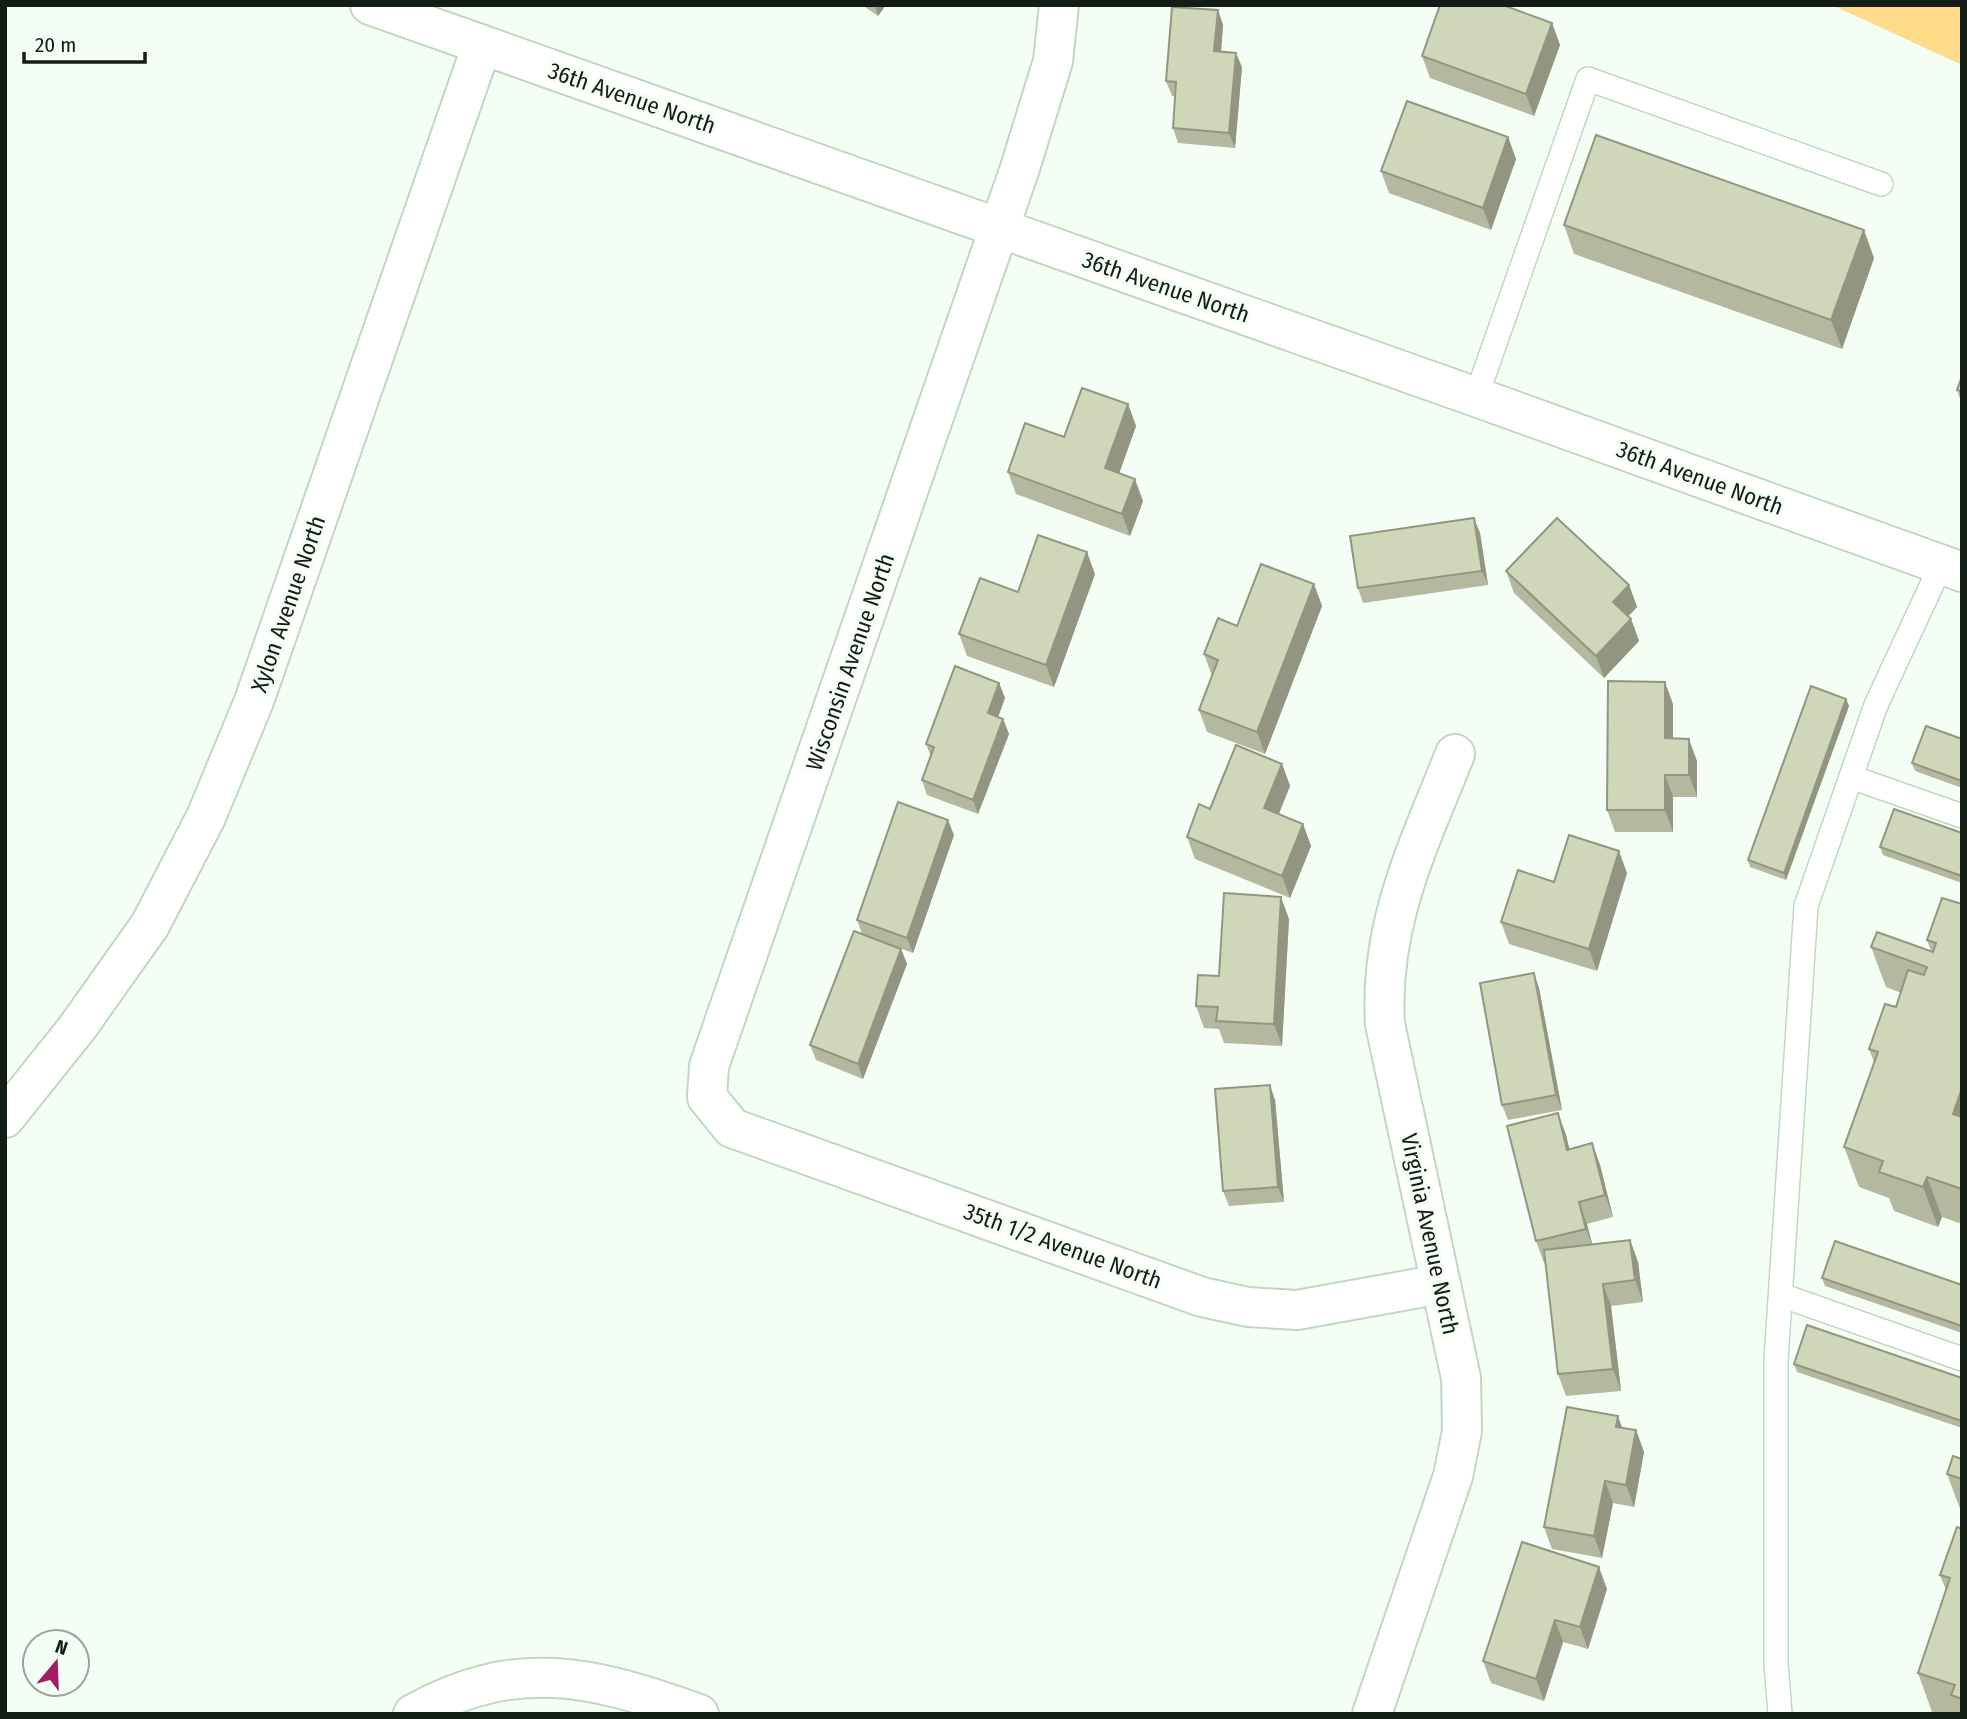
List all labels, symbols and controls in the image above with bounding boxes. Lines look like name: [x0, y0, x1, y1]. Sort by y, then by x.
scale bar: [24, 21, 145, 65]
text: 20 m: [35, 32, 76, 58]
street label: 36th Avenue North: [545, 56, 719, 140]
street label: 36th Avenue North: [1079, 245, 1253, 329]
street label: 36th Avenue North: [1613, 435, 1787, 521]
street label: Xylon Avenue North: [245, 512, 331, 696]
street label: Wisconsin Avenue North: [800, 550, 900, 774]
street label: Virginia Avenue North: [1395, 1131, 1465, 1337]
street label: 35th 1/2 Avenue North: [960, 1197, 1166, 1295]
north arrow: [21, 1628, 91, 1698]
text: N: [52, 1635, 71, 1660]

